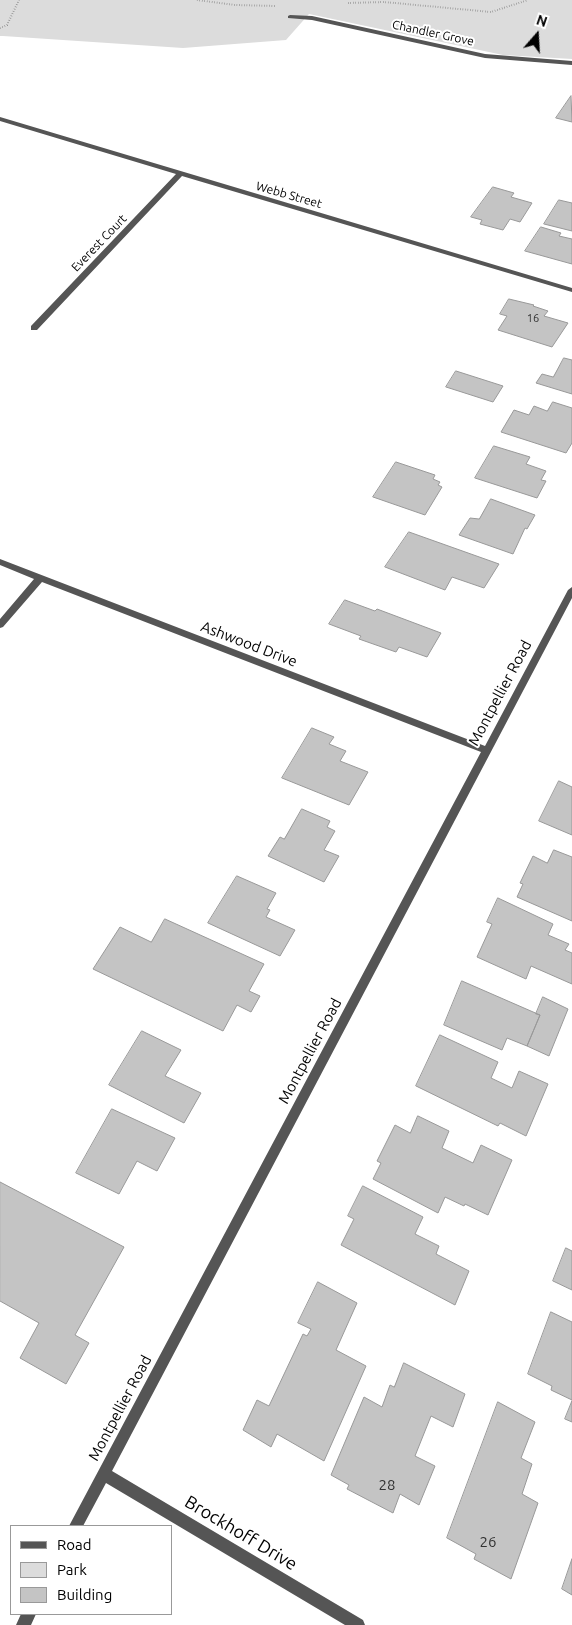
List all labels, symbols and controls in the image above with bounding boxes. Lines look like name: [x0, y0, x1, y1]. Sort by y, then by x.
north arrow: [512, 10, 562, 60]
text: N: [534, 12, 549, 30]
street label: Chandler Grove: [391, 17, 475, 49]
street label: Webb Street: [254, 179, 324, 211]
street label: Everest Court: [68, 212, 130, 274]
house number: 16: [527, 311, 539, 325]
street label: Ashwood Drive: [198, 617, 300, 671]
street label: Montpellier Road: [465, 637, 535, 749]
street label: Montpellier Road: [275, 995, 345, 1107]
street label: Montpellier Road: [85, 1352, 155, 1464]
house number: 28: [379, 1476, 395, 1494]
street label: Brockhoff Drive: [181, 1491, 301, 1575]
legend: [10, 1525, 172, 1615]
house number: 26: [480, 1533, 496, 1551]
text: Road: [57, 1536, 92, 1553]
text: Park: [57, 1561, 87, 1578]
text: Building: [57, 1586, 112, 1603]

